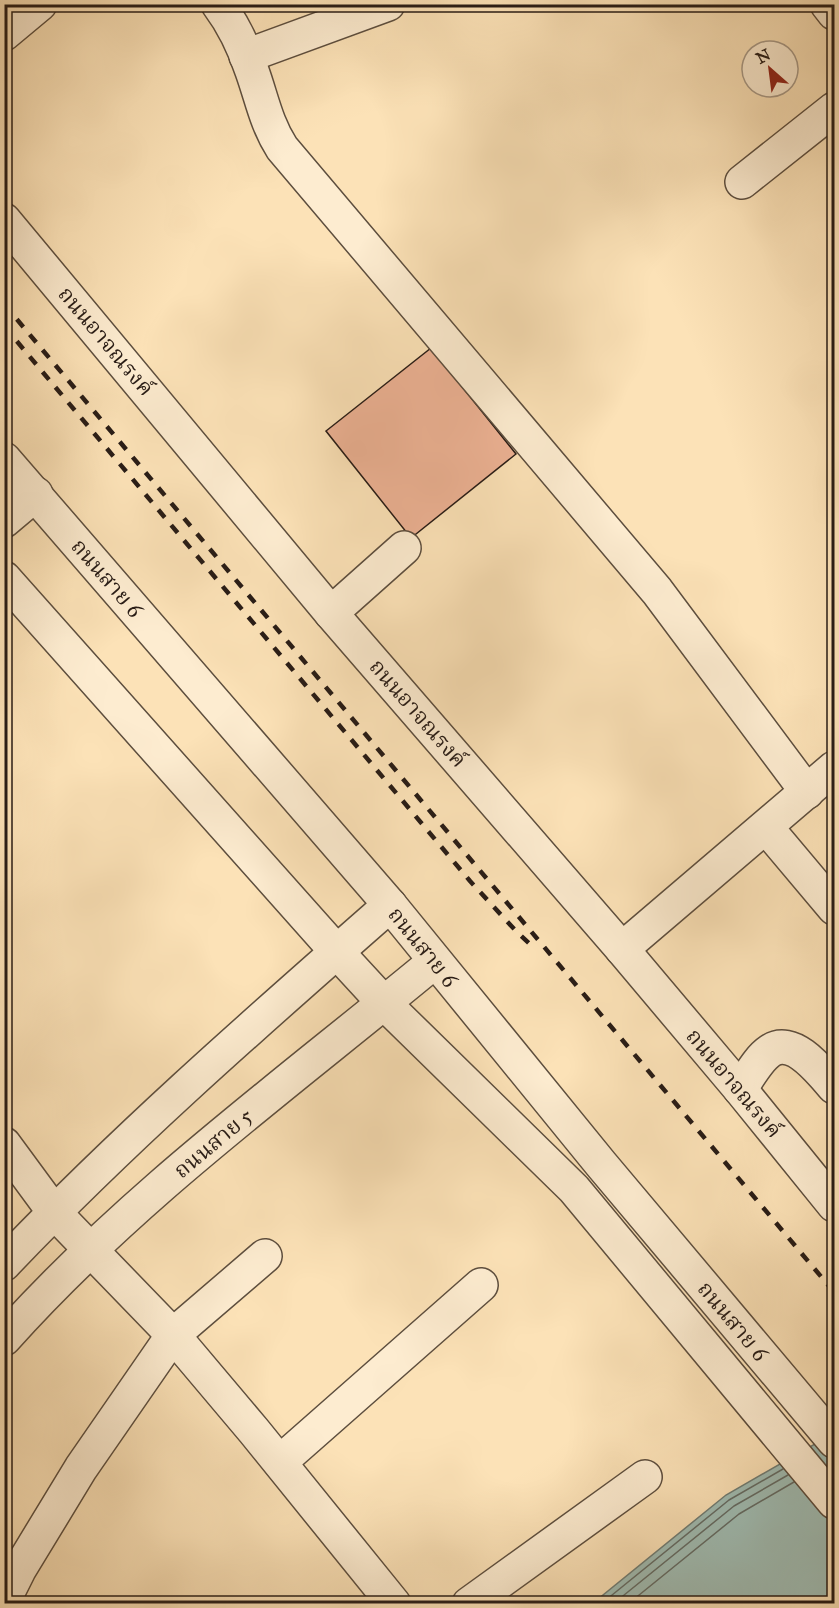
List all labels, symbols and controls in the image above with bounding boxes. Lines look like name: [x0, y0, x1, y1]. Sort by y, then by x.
north arrow: [740, 39, 800, 99]
text: N: [753, 44, 774, 68]
street label: ถนนอาจณรงค์: [52, 281, 160, 401]
street label: ถนนสาย 6: [65, 533, 149, 624]
street label: ถนนอาจณรงค์: [364, 653, 472, 773]
street label: ถนนสาย 6: [382, 901, 464, 993]
street label: ถนนอาจณรงค์: [680, 1023, 788, 1143]
street label: ถนนสาย 5: [168, 1102, 258, 1184]
street label: ถนนสาย 6: [692, 1276, 775, 1367]

